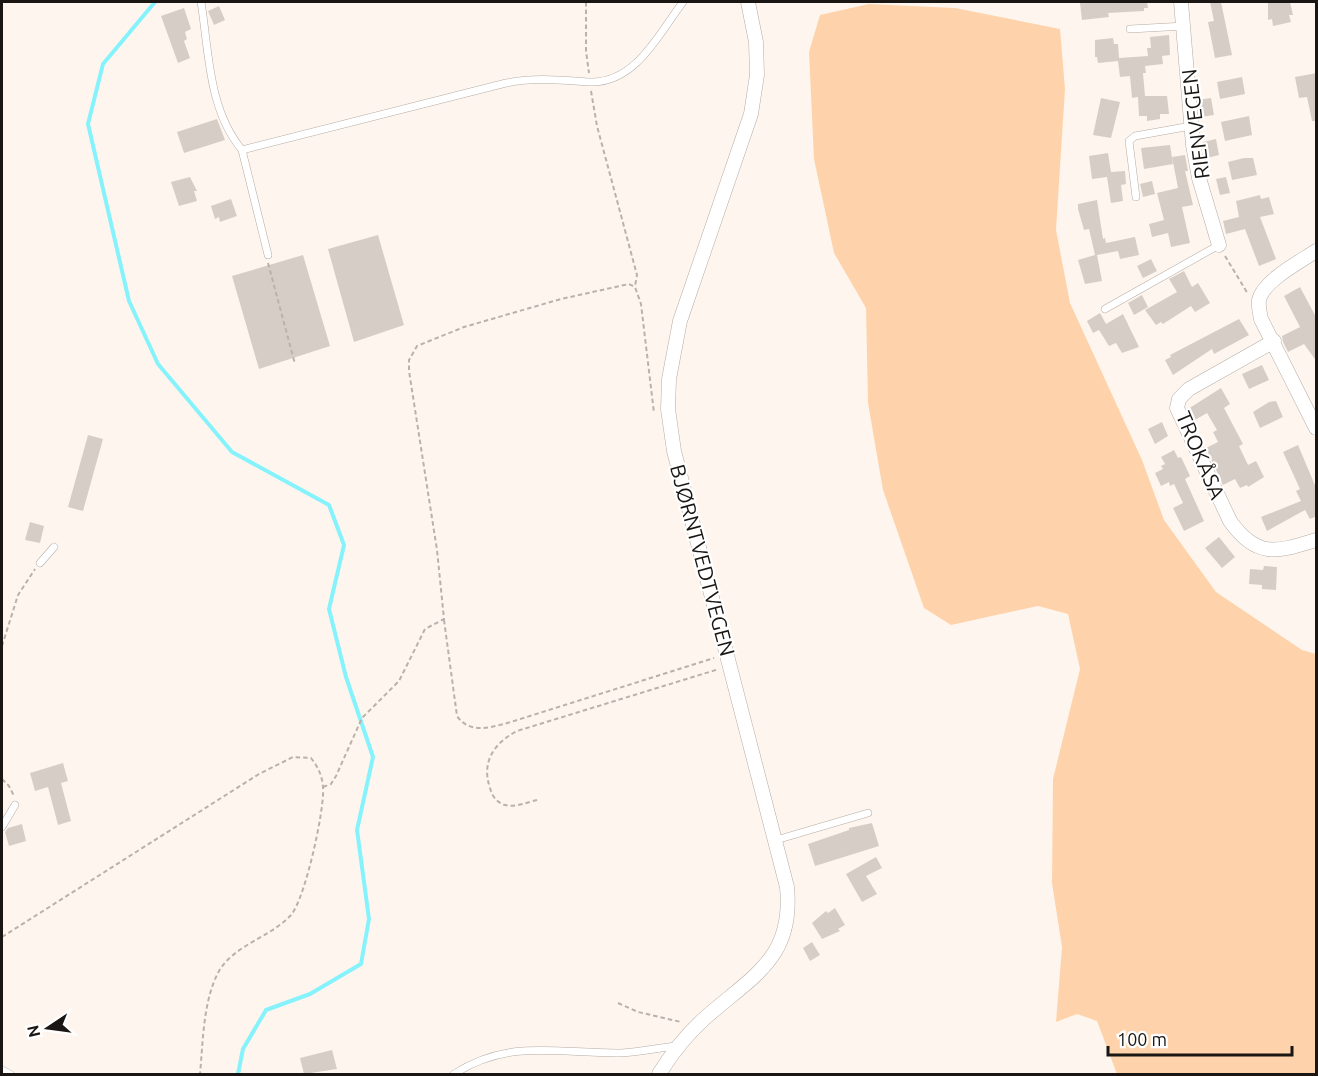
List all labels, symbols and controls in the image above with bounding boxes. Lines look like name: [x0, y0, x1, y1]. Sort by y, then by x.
street label: RIENVEGEN: [1176, 68, 1214, 180]
street label: TROKÅSA: [1172, 407, 1230, 503]
street label: BJØRNTVEDTVEGEN: [666, 461, 740, 659]
north arrow: [18, 998, 78, 1058]
scale bar: [1108, 1019, 1292, 1057]
text: N: [23, 1024, 43, 1039]
text: 100 m: [1117, 1029, 1167, 1049]

